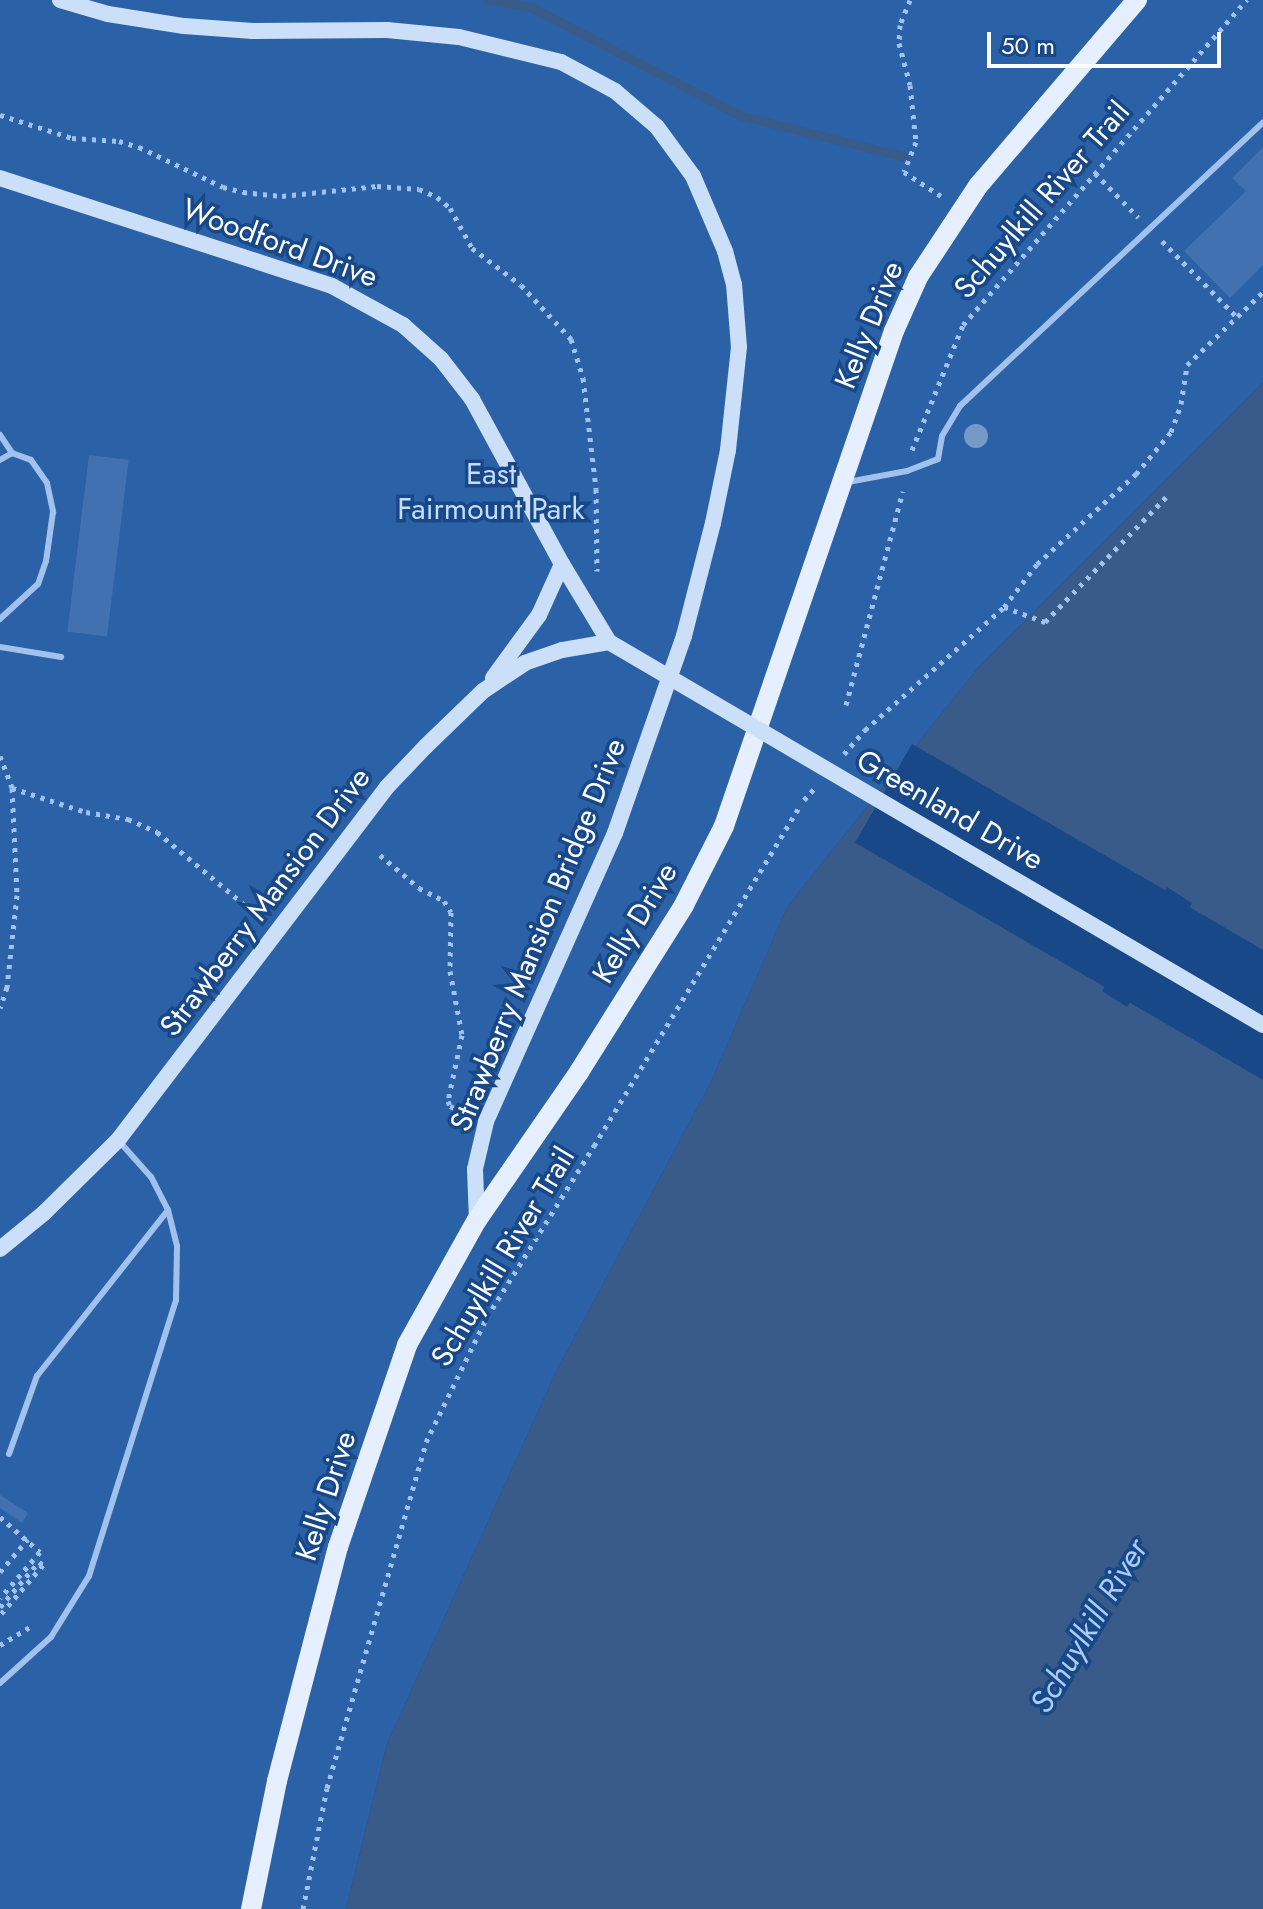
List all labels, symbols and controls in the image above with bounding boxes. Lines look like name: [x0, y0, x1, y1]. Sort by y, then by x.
scale bar: [991, 16, 1225, 66]
text: 50 m: [1001, 28, 1055, 63]
street label: Schuylkill River Trail: [947, 94, 1137, 306]
street label: Woodford Drive: [177, 191, 383, 295]
street label: Kelly Drive: [827, 256, 911, 394]
park label: East Fairmount Park: [397, 456, 585, 526]
street label: Strawberry Mansion Bridge Drive: [443, 733, 633, 1137]
street label: Greenland Drive: [850, 742, 1050, 878]
street label: Strawberry Mansion Drive: [152, 761, 378, 1043]
street label: Kelly Drive: [585, 856, 685, 990]
street label: Schuylkill River Trail: [423, 1141, 583, 1373]
street label: Kelly Drive: [288, 1427, 364, 1565]
water label: Schuylkill River: [1022, 1532, 1156, 1720]

